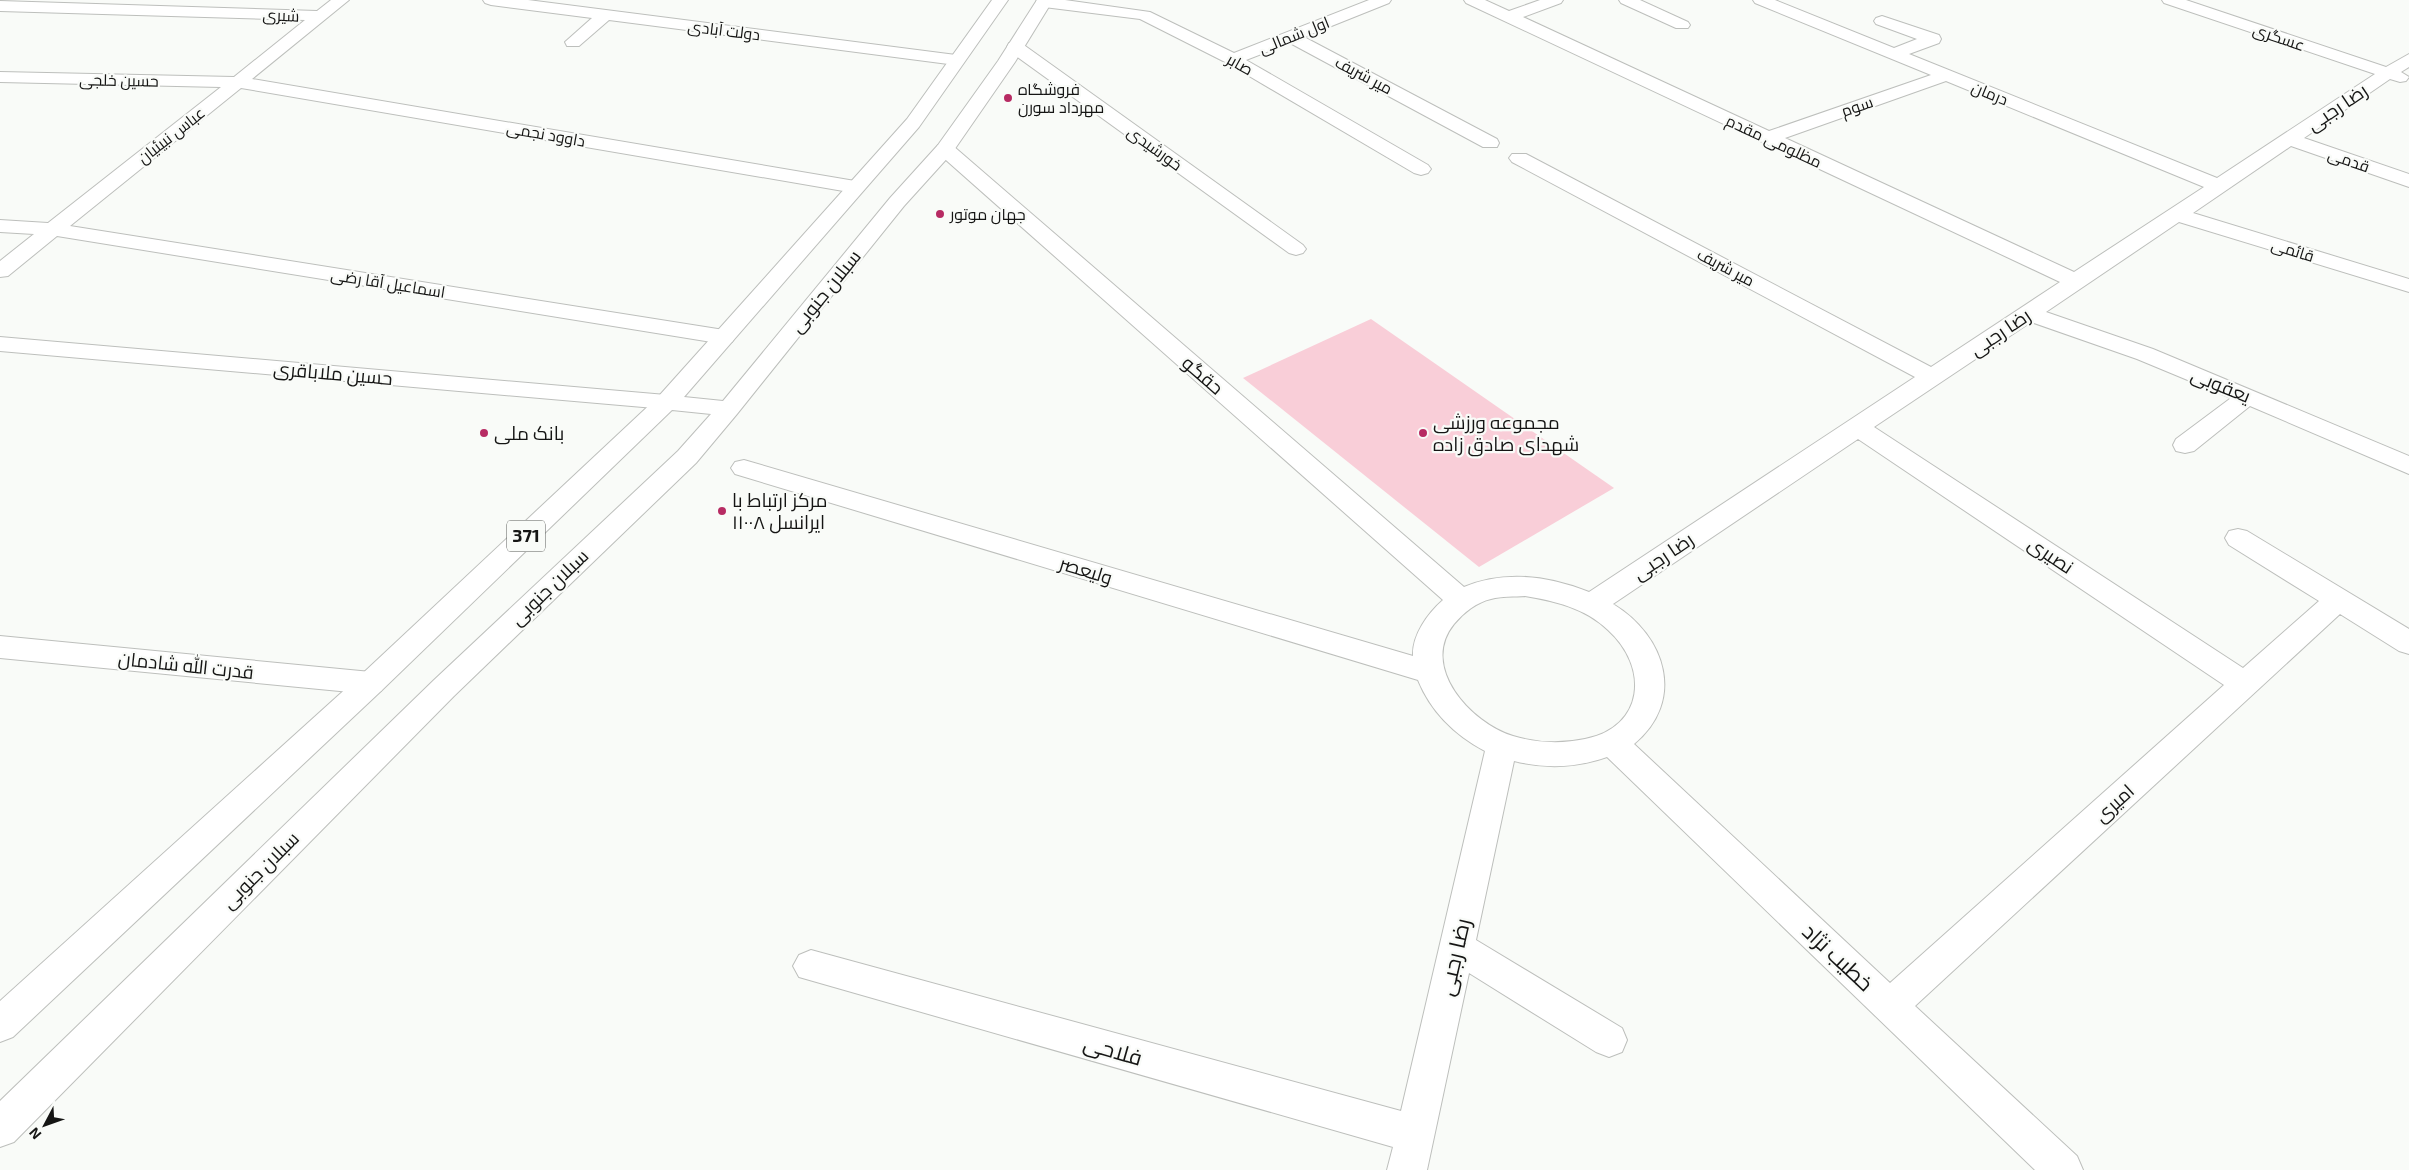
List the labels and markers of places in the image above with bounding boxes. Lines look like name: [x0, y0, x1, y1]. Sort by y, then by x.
place label: فروشگاه مهرداد سورن: [1018, 79, 1104, 118]
marker: فروشگاه مهرداد سورن: [1002, 92, 1014, 104]
place label: جهان موتور: [949, 204, 1026, 225]
marker: جهان موتور: [934, 208, 946, 220]
place label: مجموعه ورزشی شهدای صادق زاده: [1433, 410, 1579, 457]
place label: بانک ملی: [494, 421, 564, 445]
marker: بانک ملی: [478, 427, 490, 439]
marker: مجموعه ورزشی شهدای صادق زاده: [1417, 427, 1429, 439]
place label: مرکز ارتباط با ایرانسل ۱۱۰۰۸: [732, 488, 828, 534]
marker: مرکز ارتباط با ایرانسل ۱۱۰۰۸: [716, 505, 728, 517]

